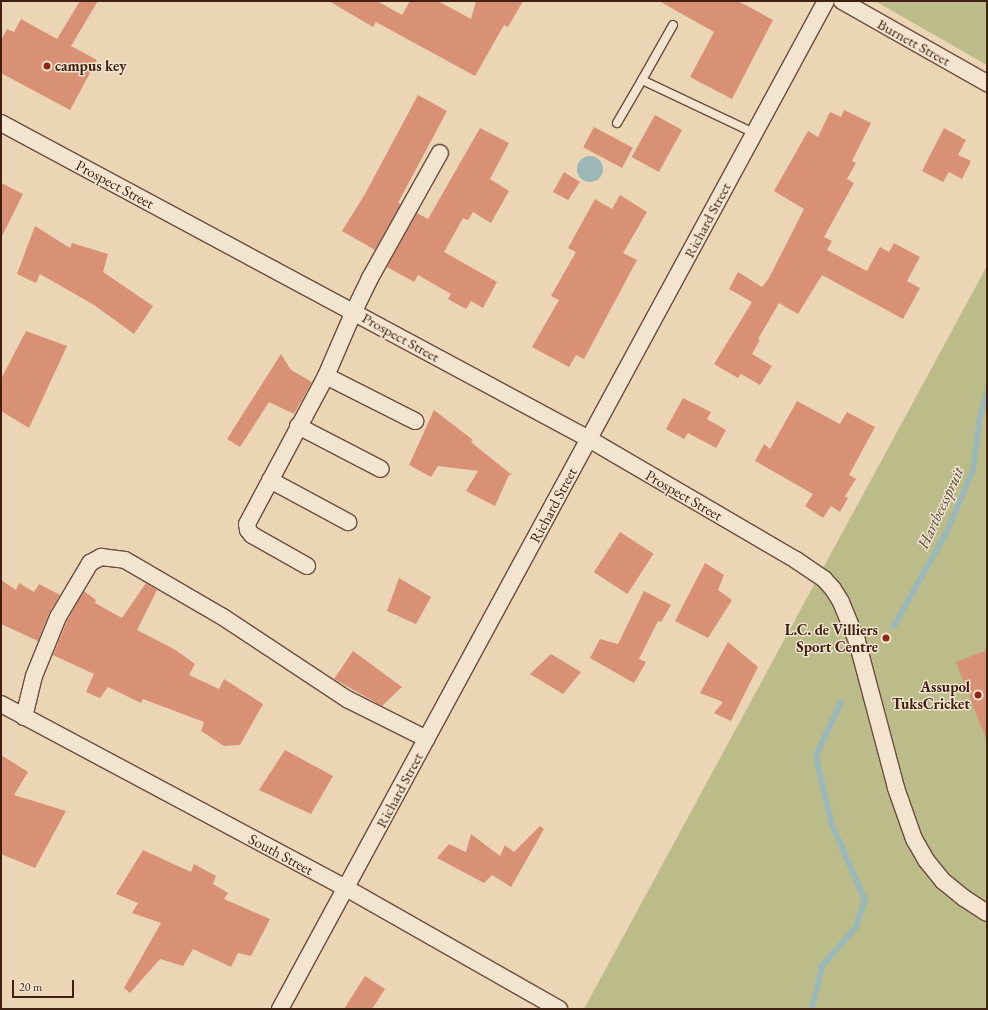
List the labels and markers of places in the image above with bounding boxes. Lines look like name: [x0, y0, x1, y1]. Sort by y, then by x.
place label: campus key: [55, 57, 126, 75]
marker: campus key: [42, 61, 52, 71]
place label: L.C. de Villiers Sport Centre: [785, 620, 878, 655]
marker: L.C. de Villiers Sport Centre: [881, 633, 891, 643]
place label: Assupol TuksCricket: [892, 677, 970, 712]
marker: Assupol TuksCricket: [973, 690, 983, 700]

